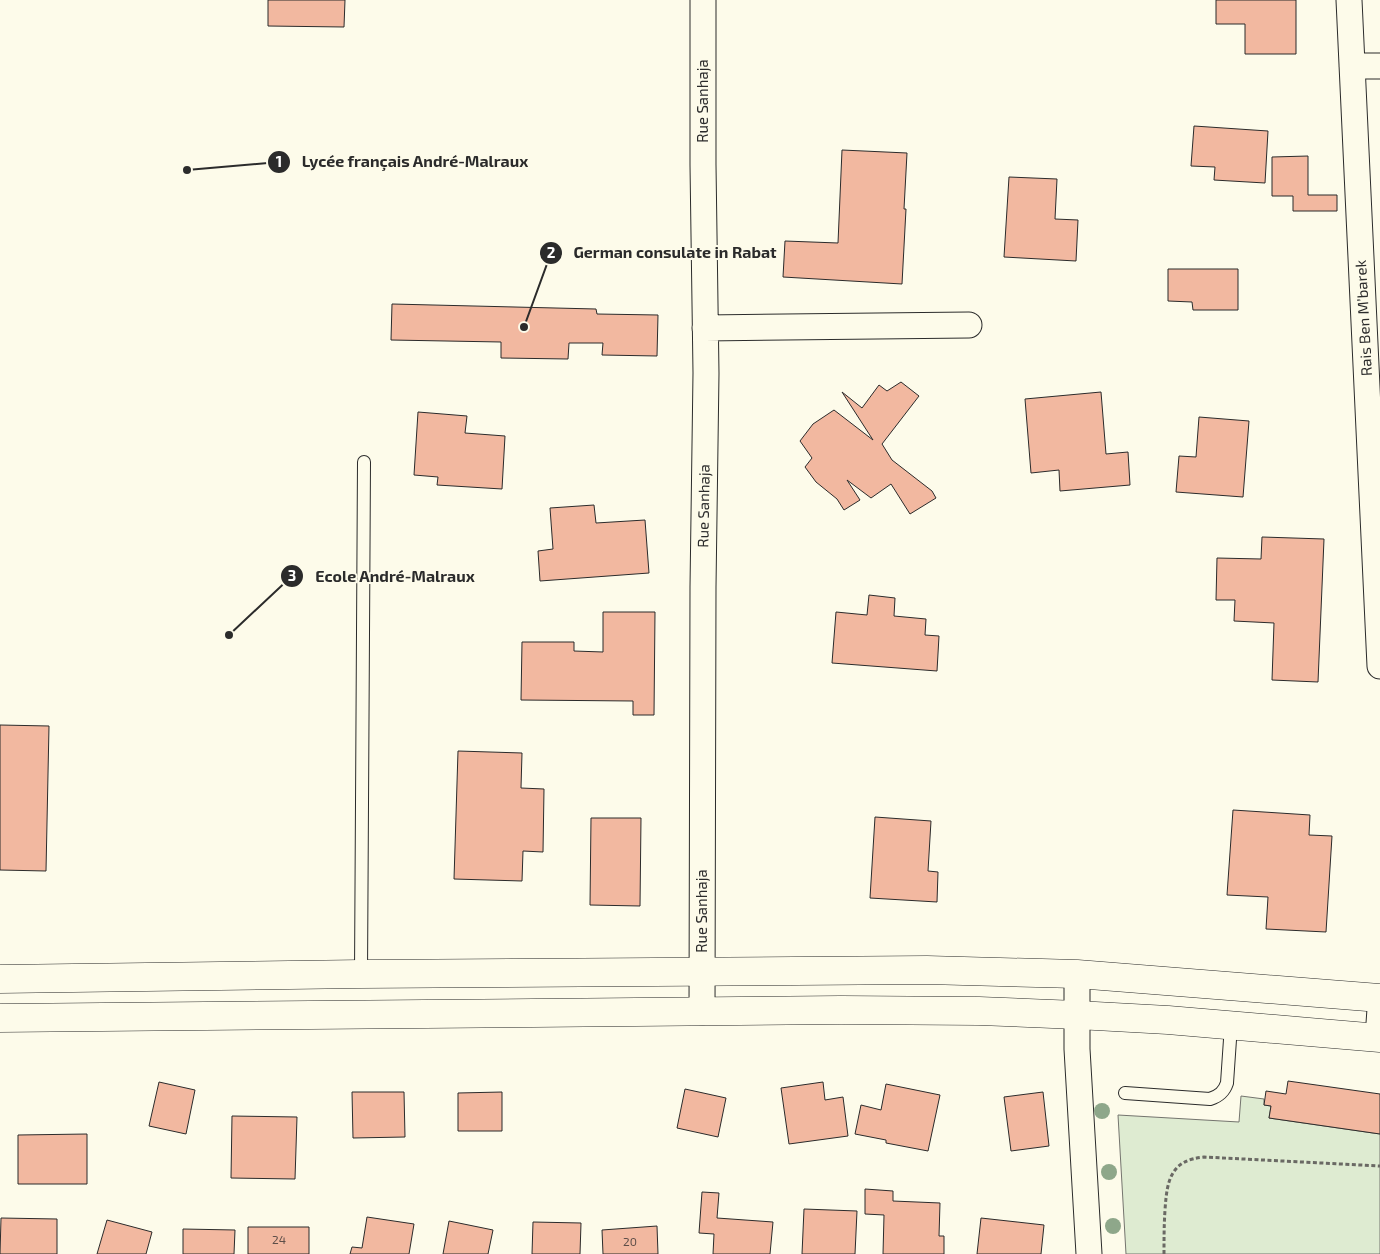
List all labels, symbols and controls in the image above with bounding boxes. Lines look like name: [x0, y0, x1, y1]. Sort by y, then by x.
street label: Rue Sanhaja: [693, 59, 712, 143]
callout: Lycée français André-Malraux: [266, 146, 538, 177]
text: Lycée français André-Malraux: [302, 151, 528, 172]
text: 1: [276, 152, 282, 170]
callout: German consulate in Rabat: [539, 237, 787, 268]
text: German consulate in Rabat: [573, 242, 777, 261]
text: 2: [547, 243, 556, 261]
street label: Rais Ben M’barek: [1351, 259, 1375, 377]
street label: Rue Sanhaja: [693, 464, 714, 548]
callout: Ecole André-Malraux: [280, 561, 485, 592]
text: 3: [288, 566, 296, 584]
text: Ecole André-Malraux: [315, 566, 475, 585]
street label: Rue Sanhaja: [692, 869, 711, 953]
house number: 24: [272, 1232, 286, 1246]
house number: 20: [623, 1234, 637, 1248]

